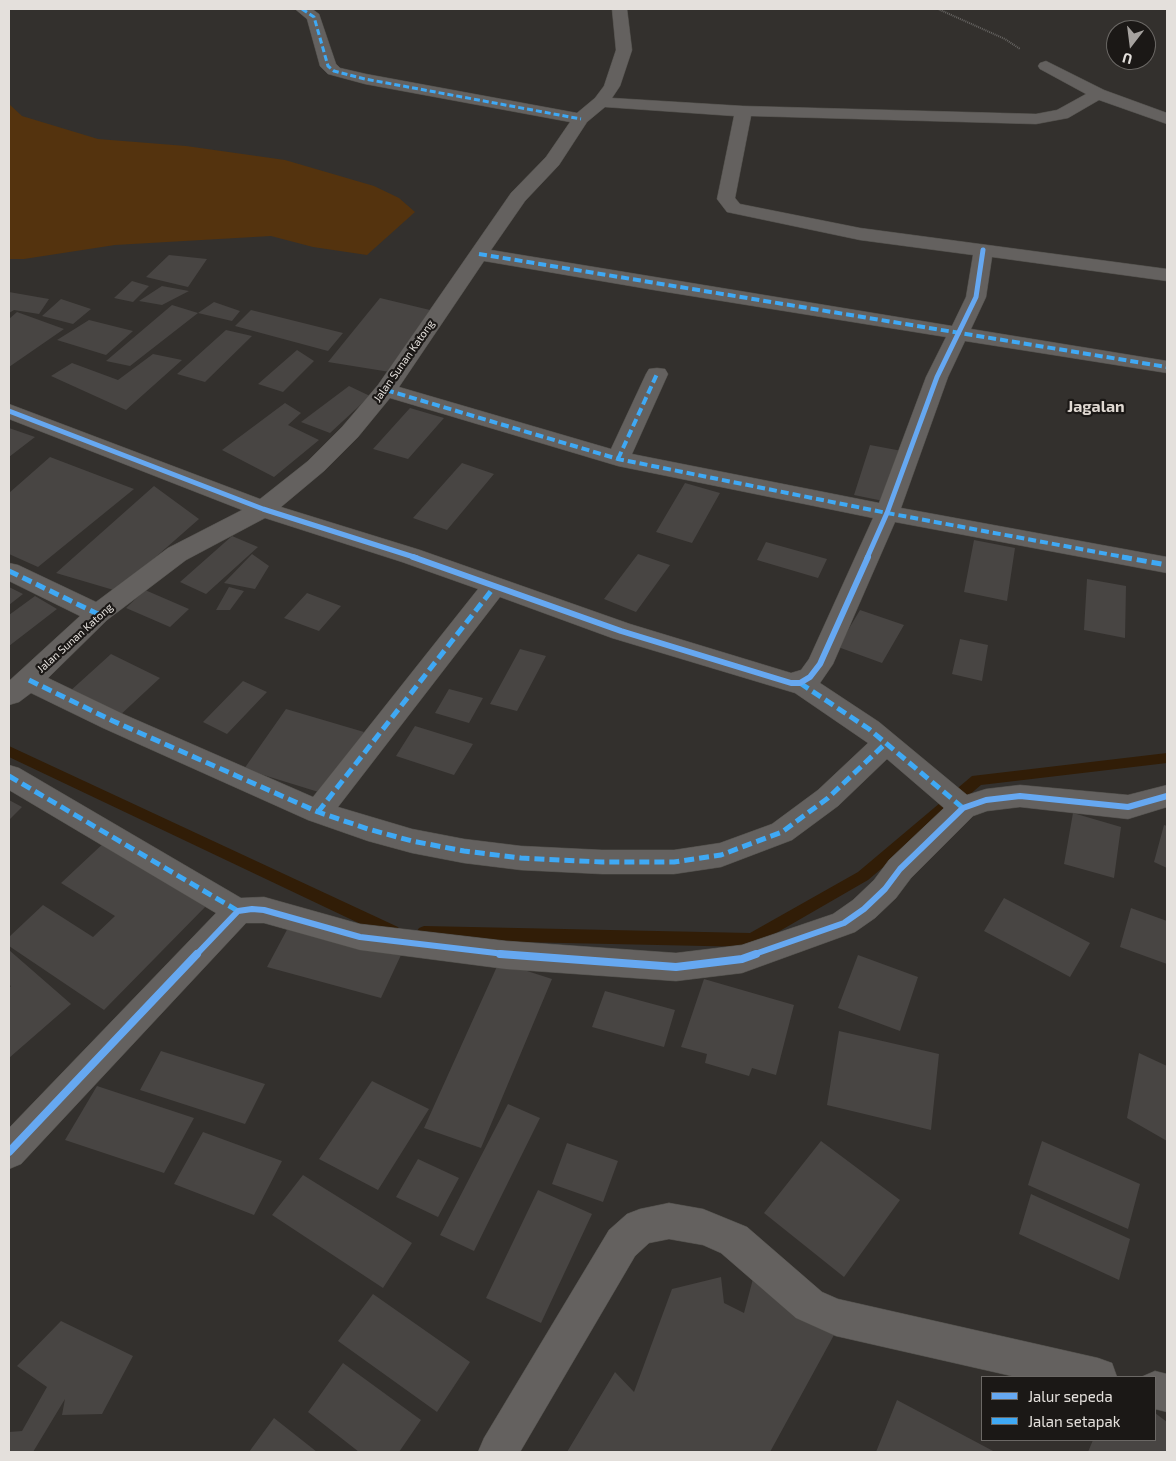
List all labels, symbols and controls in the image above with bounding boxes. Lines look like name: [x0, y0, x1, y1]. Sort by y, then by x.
north arrow: [1106, 20, 1156, 70]
text: U: [1120, 50, 1134, 68]
street label: Jalan Sunan Katong: [371, 317, 437, 405]
district label: Jagalan: [1067, 397, 1125, 417]
street label: Jalan Sunan Katong: [34, 601, 116, 675]
legend: [981, 1376, 1156, 1441]
text: Jalur sepeda: [1028, 1387, 1113, 1405]
text: Jalan setapak: [1028, 1412, 1120, 1430]

